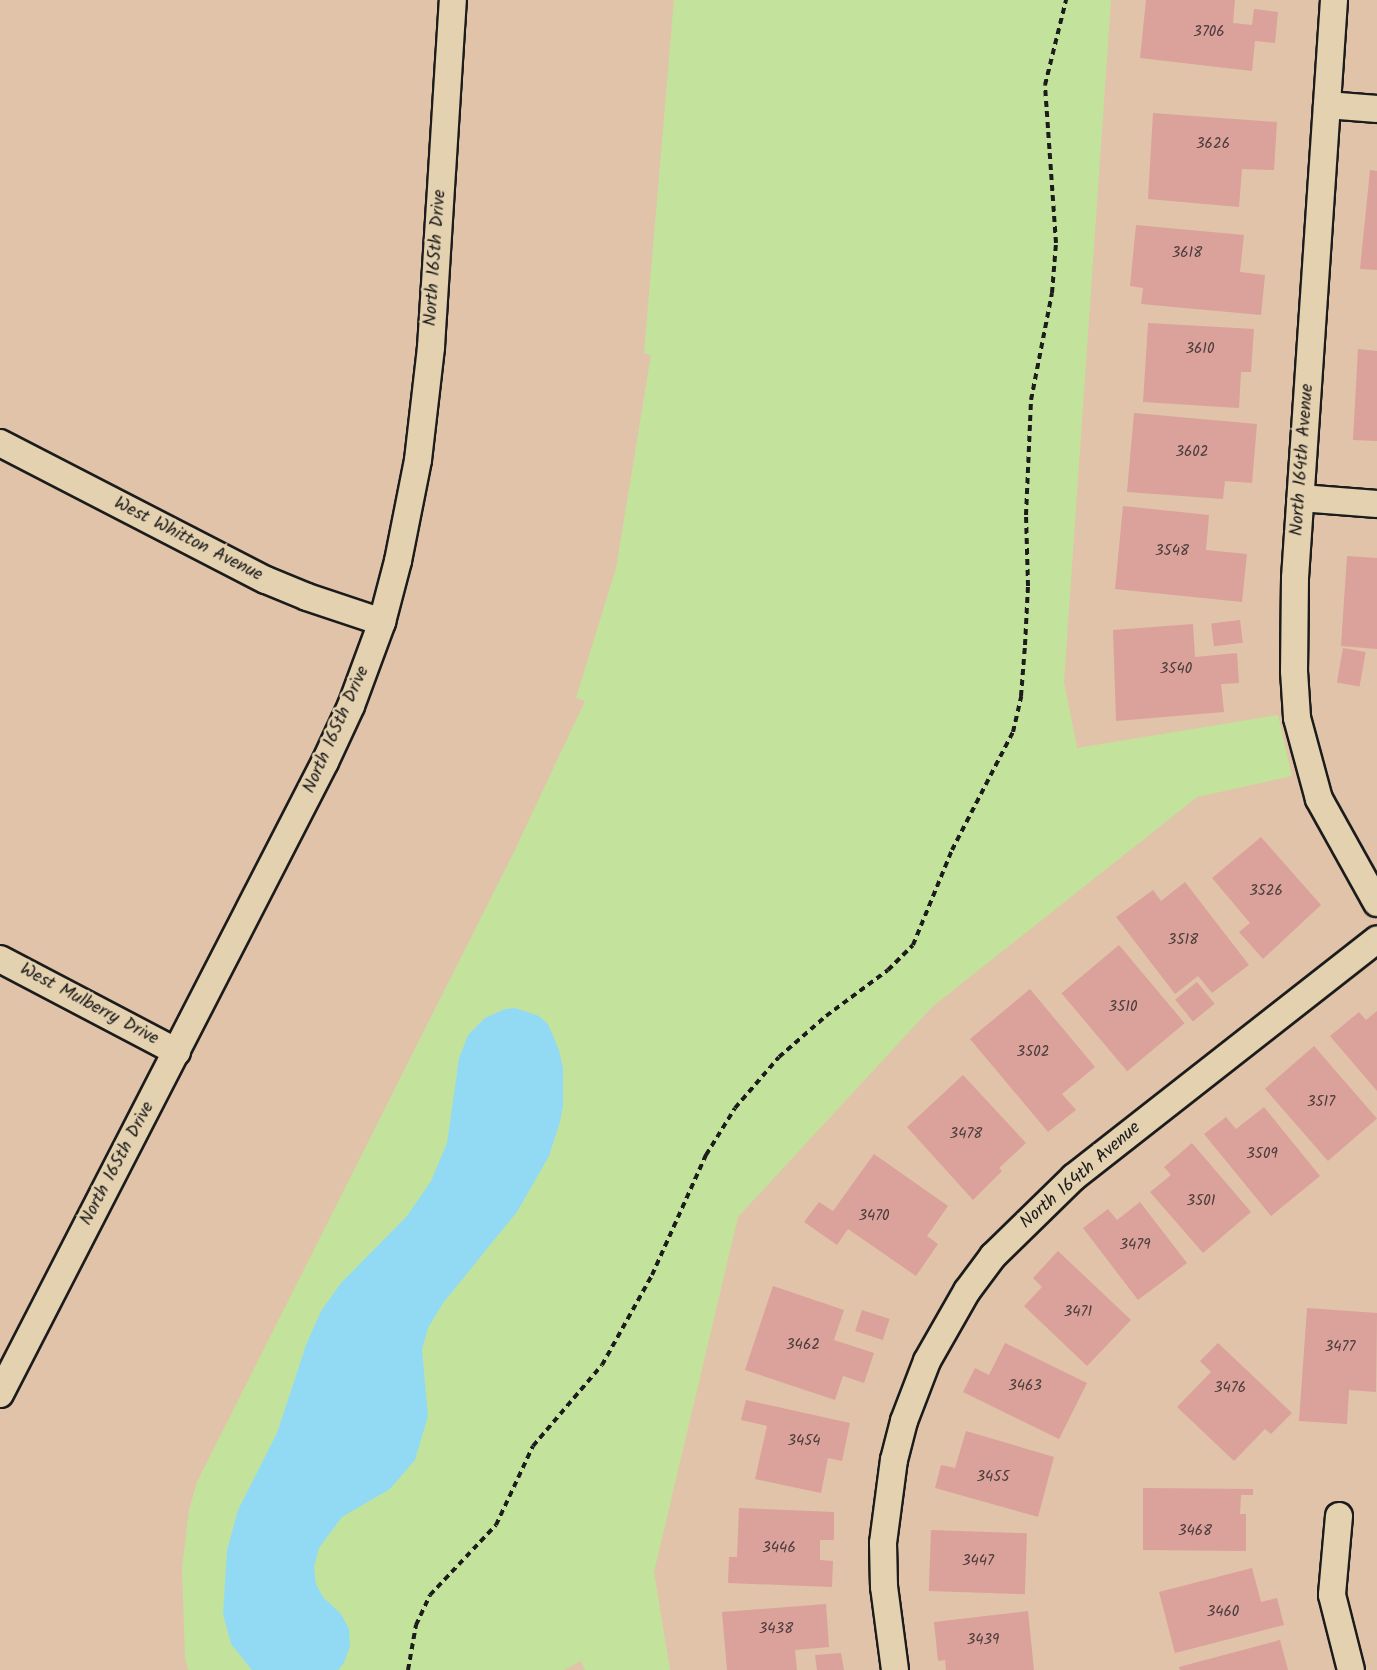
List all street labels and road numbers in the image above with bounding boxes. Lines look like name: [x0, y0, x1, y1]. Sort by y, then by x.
street label: North 165th Drive: [420, 189, 452, 327]
street label: North 164th Avenue: [1287, 383, 1319, 537]
street label: West Whitton Avenue: [110, 493, 266, 587]
street label: North 165th Drive: [299, 663, 375, 797]
street label: West Mulberry Drive: [16, 959, 162, 1051]
street label: North 165th Drive: [76, 1099, 160, 1229]
street label: North 164th Avenue: [1016, 1118, 1146, 1234]

